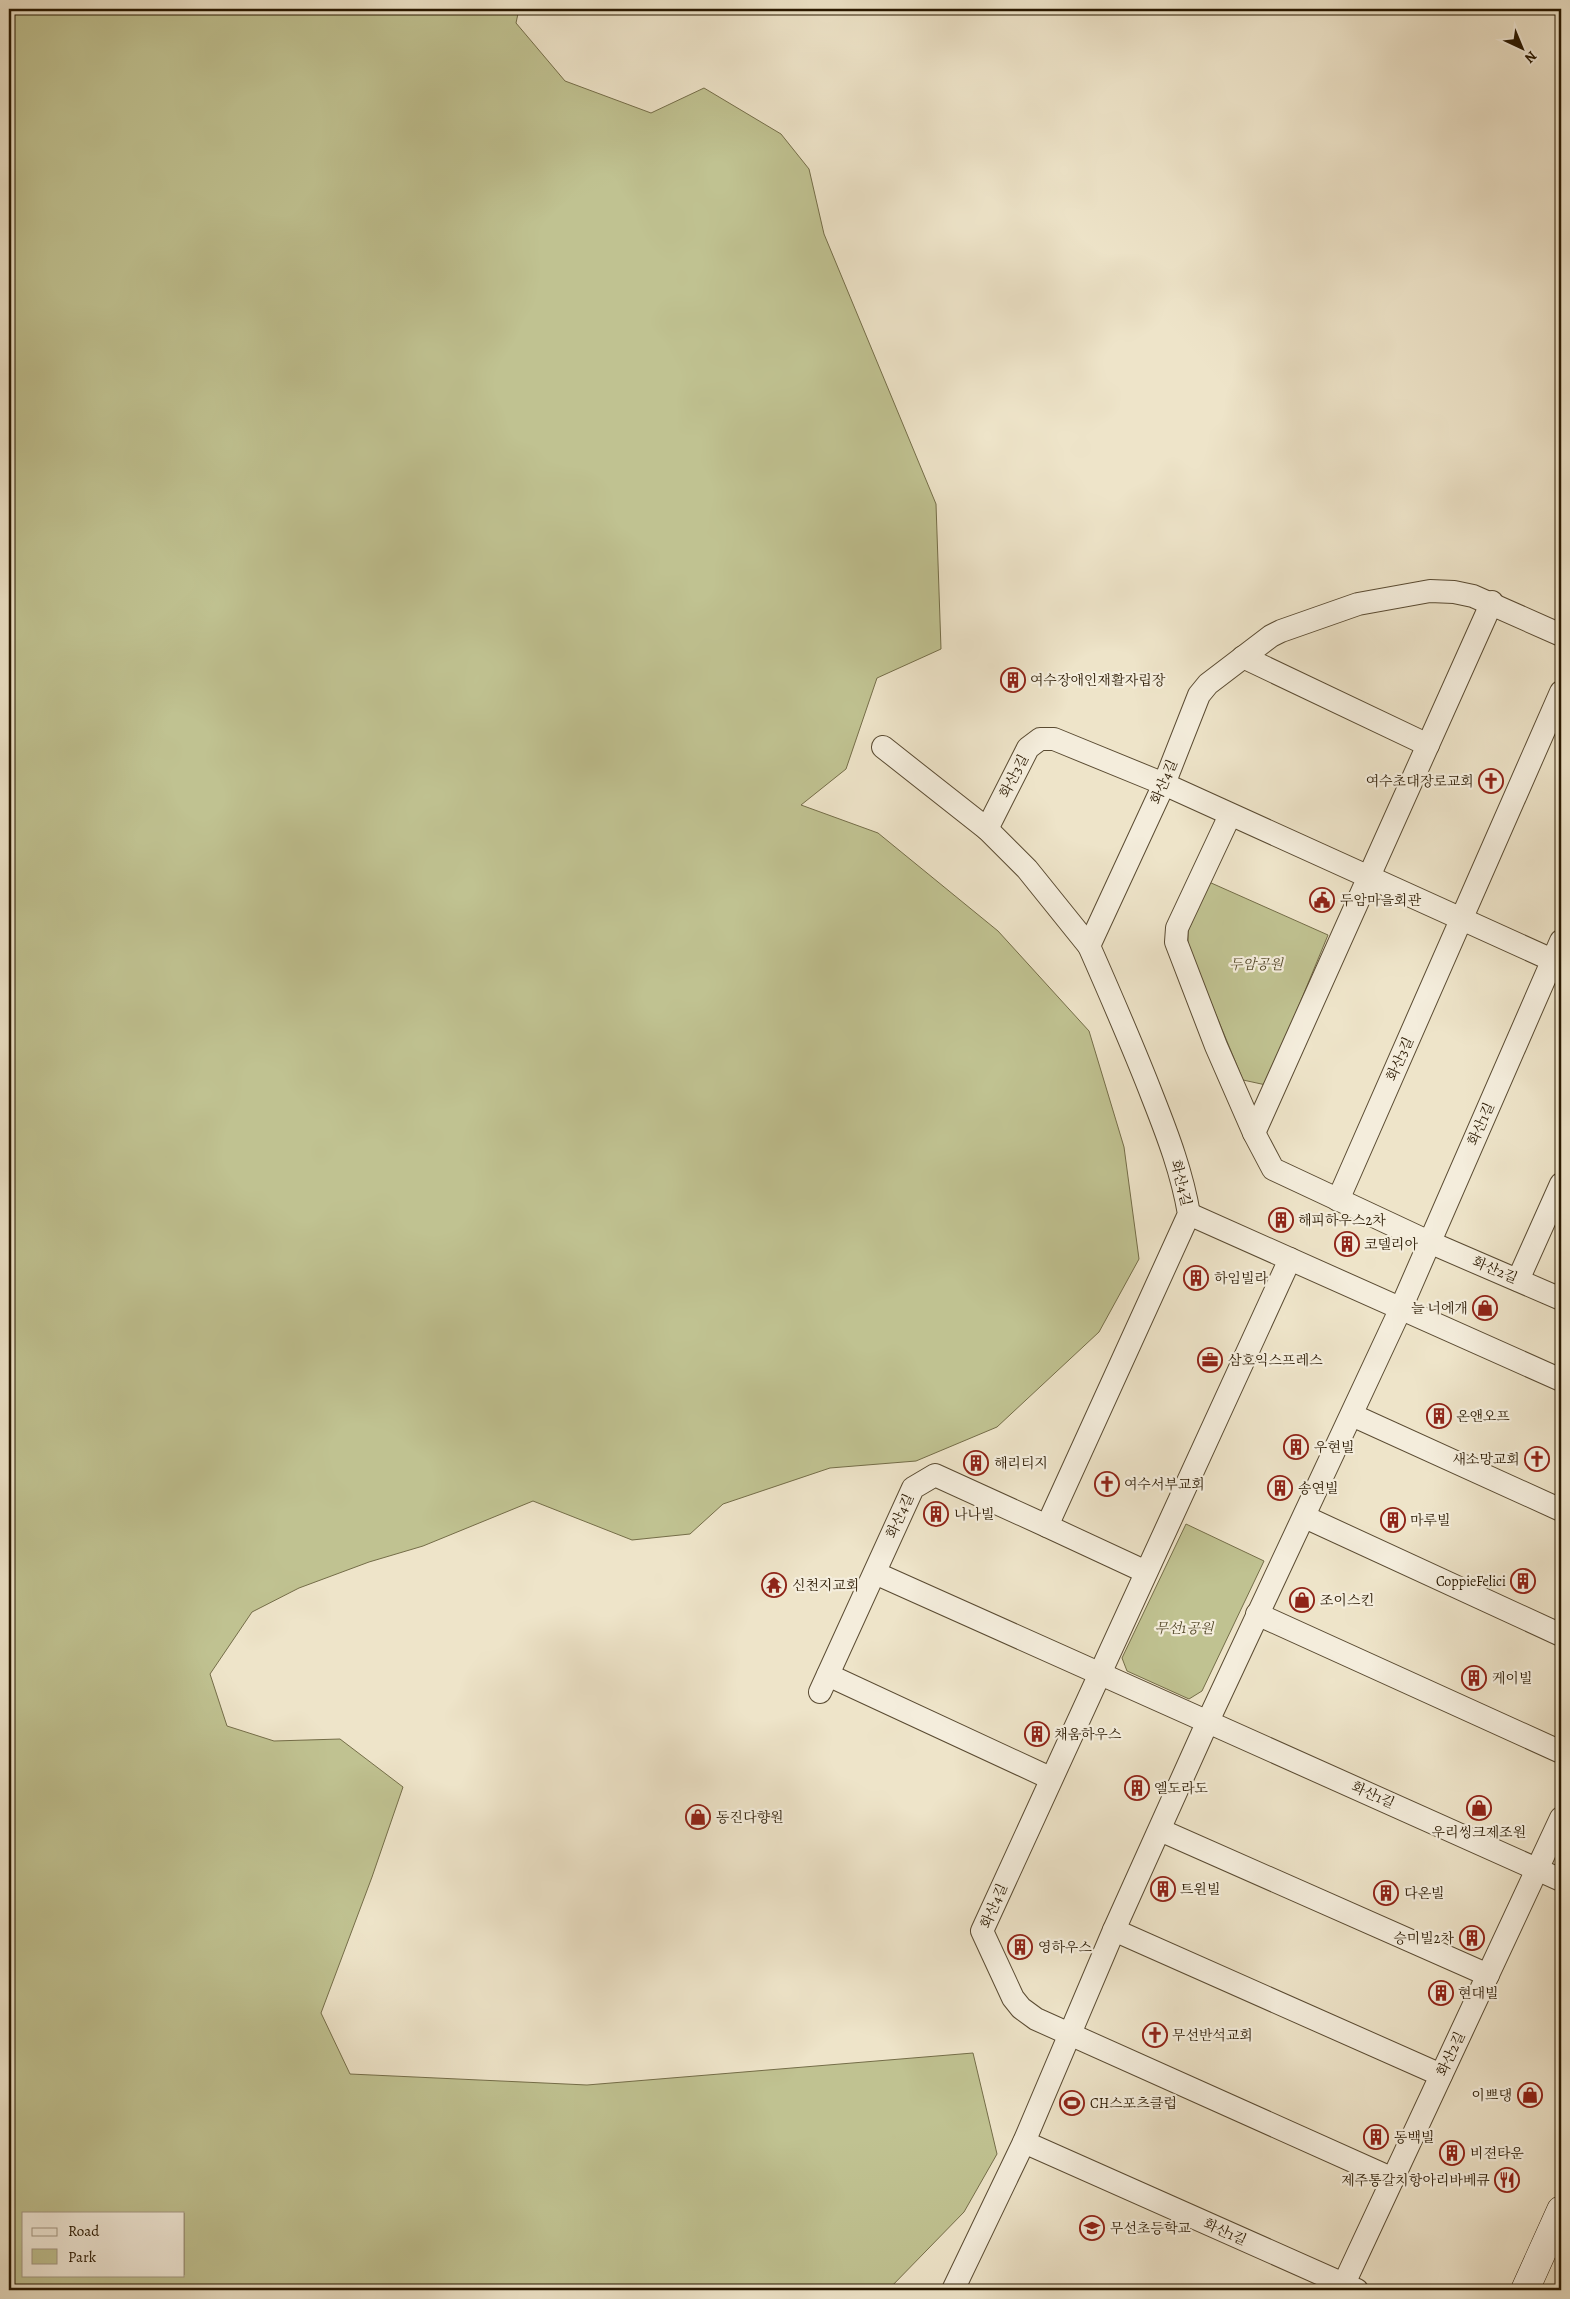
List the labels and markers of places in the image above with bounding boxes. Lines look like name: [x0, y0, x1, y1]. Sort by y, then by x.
building icon: 여수장애인재활자립장: [1000, 667, 1026, 693]
place label: 여수장애인재활자립장: [1030, 671, 1166, 690]
church icon: 여수초대장로교회: [1478, 768, 1504, 794]
place label: 여수초대장로교회: [1366, 772, 1474, 791]
public building icon: 두암마을회관: [1309, 887, 1335, 913]
place label: 두암마을회관: [1340, 891, 1422, 910]
building icon: 해피하우스2차: [1268, 1207, 1294, 1233]
place label: 해피하우스2차: [1298, 1211, 1386, 1230]
building icon: 코델리아: [1334, 1231, 1360, 1257]
place label: 코델리아: [1364, 1235, 1419, 1254]
building icon: 하임빌라: [1183, 1265, 1209, 1291]
place label: 하임빌라: [1214, 1269, 1269, 1288]
shop icon: 늘 너에개: [1472, 1295, 1498, 1321]
place label: 늘 너에개: [1411, 1299, 1468, 1318]
office icon: 삼호익스프레스: [1197, 1347, 1223, 1373]
place label: 삼호익스프레스: [1228, 1351, 1323, 1370]
building icon: 온앤오프: [1426, 1403, 1452, 1429]
place label: 온앤오프: [1456, 1407, 1510, 1426]
building icon: 우현빌: [1283, 1434, 1309, 1460]
place label: 우현빌: [1314, 1438, 1355, 1457]
church icon: 새소망교회: [1524, 1446, 1550, 1472]
building icon: 해리티지: [963, 1450, 989, 1476]
place label: 새소망교회: [1452, 1450, 1520, 1469]
place label: 해리티지: [994, 1454, 1048, 1473]
church icon: 여수서부교회: [1094, 1471, 1120, 1497]
place label: 여수서부교회: [1124, 1475, 1205, 1494]
building icon: 송연빌: [1267, 1475, 1293, 1501]
place label: 송연빌: [1298, 1479, 1339, 1498]
building icon: 나나빌: [923, 1501, 949, 1527]
place label: 나나빌: [954, 1505, 995, 1524]
building icon: 마루빌: [1380, 1507, 1406, 1533]
place label: 마루빌: [1410, 1511, 1451, 1530]
building icon: CoppieFelici: [1510, 1568, 1536, 1594]
temple icon: 신천지교회: [761, 1572, 787, 1598]
place label: CoppieFelici: [1436, 1572, 1506, 1591]
place label: 신천지교회: [792, 1576, 860, 1595]
shop icon: 조이스킨: [1289, 1587, 1315, 1613]
place label: 조이스킨: [1320, 1591, 1374, 1610]
building icon: 케이빌: [1461, 1665, 1487, 1691]
place label: 케이빌: [1492, 1669, 1533, 1688]
building icon: 채움하우스: [1024, 1721, 1050, 1747]
place label: 채움하우스: [1054, 1725, 1122, 1744]
building icon: 엘도라도: [1124, 1775, 1150, 1801]
place label: 엘도라도: [1154, 1779, 1209, 1798]
shop icon: 우리씽크제조원: [1466, 1795, 1492, 1821]
shop icon: 동진다향원: [685, 1804, 711, 1830]
place label: 동진다향원: [716, 1808, 784, 1827]
place label: 우리씽크제조원: [1432, 1823, 1526, 1842]
building icon: 트윈빌: [1150, 1876, 1176, 1902]
place label: 트윈빌: [1180, 1880, 1221, 1899]
building icon: 다온빌: [1373, 1880, 1399, 1906]
place label: 다온빌: [1404, 1884, 1445, 1903]
building icon: 승미빌2차: [1459, 1925, 1485, 1951]
place label: 승미빌2차: [1393, 1929, 1454, 1948]
building icon: 영하우스: [1007, 1934, 1033, 1960]
place label: 영하우스: [1038, 1938, 1093, 1957]
building icon: 현대빌: [1428, 1980, 1454, 2006]
place label: 현대빌: [1458, 1984, 1499, 2003]
church icon: 무선반석교회: [1142, 2022, 1168, 2048]
place label: 무선반석교회: [1172, 2026, 1253, 2045]
shop icon: 이쁘댕: [1517, 2082, 1543, 2108]
place label: 이쁘댕: [1471, 2086, 1512, 2105]
sports icon: CH스포츠클럽: [1059, 2090, 1085, 2116]
place label: CH스포츠클럽: [1090, 2094, 1177, 2113]
building icon: 동백빌: [1363, 2124, 1389, 2150]
place label: 동백빌: [1394, 2128, 1435, 2147]
building icon: 비젼타운: [1439, 2140, 1465, 2166]
place label: 비젼타운: [1470, 2144, 1525, 2163]
restaurant icon: 제주통갈치항아리바베큐: [1494, 2167, 1520, 2193]
place label: 제주통갈치항아리바베큐: [1341, 2171, 1490, 2190]
school or university icon: 무선초등학교: [1079, 2215, 1105, 2241]
place label: 무선초등학교: [1110, 2219, 1192, 2238]

